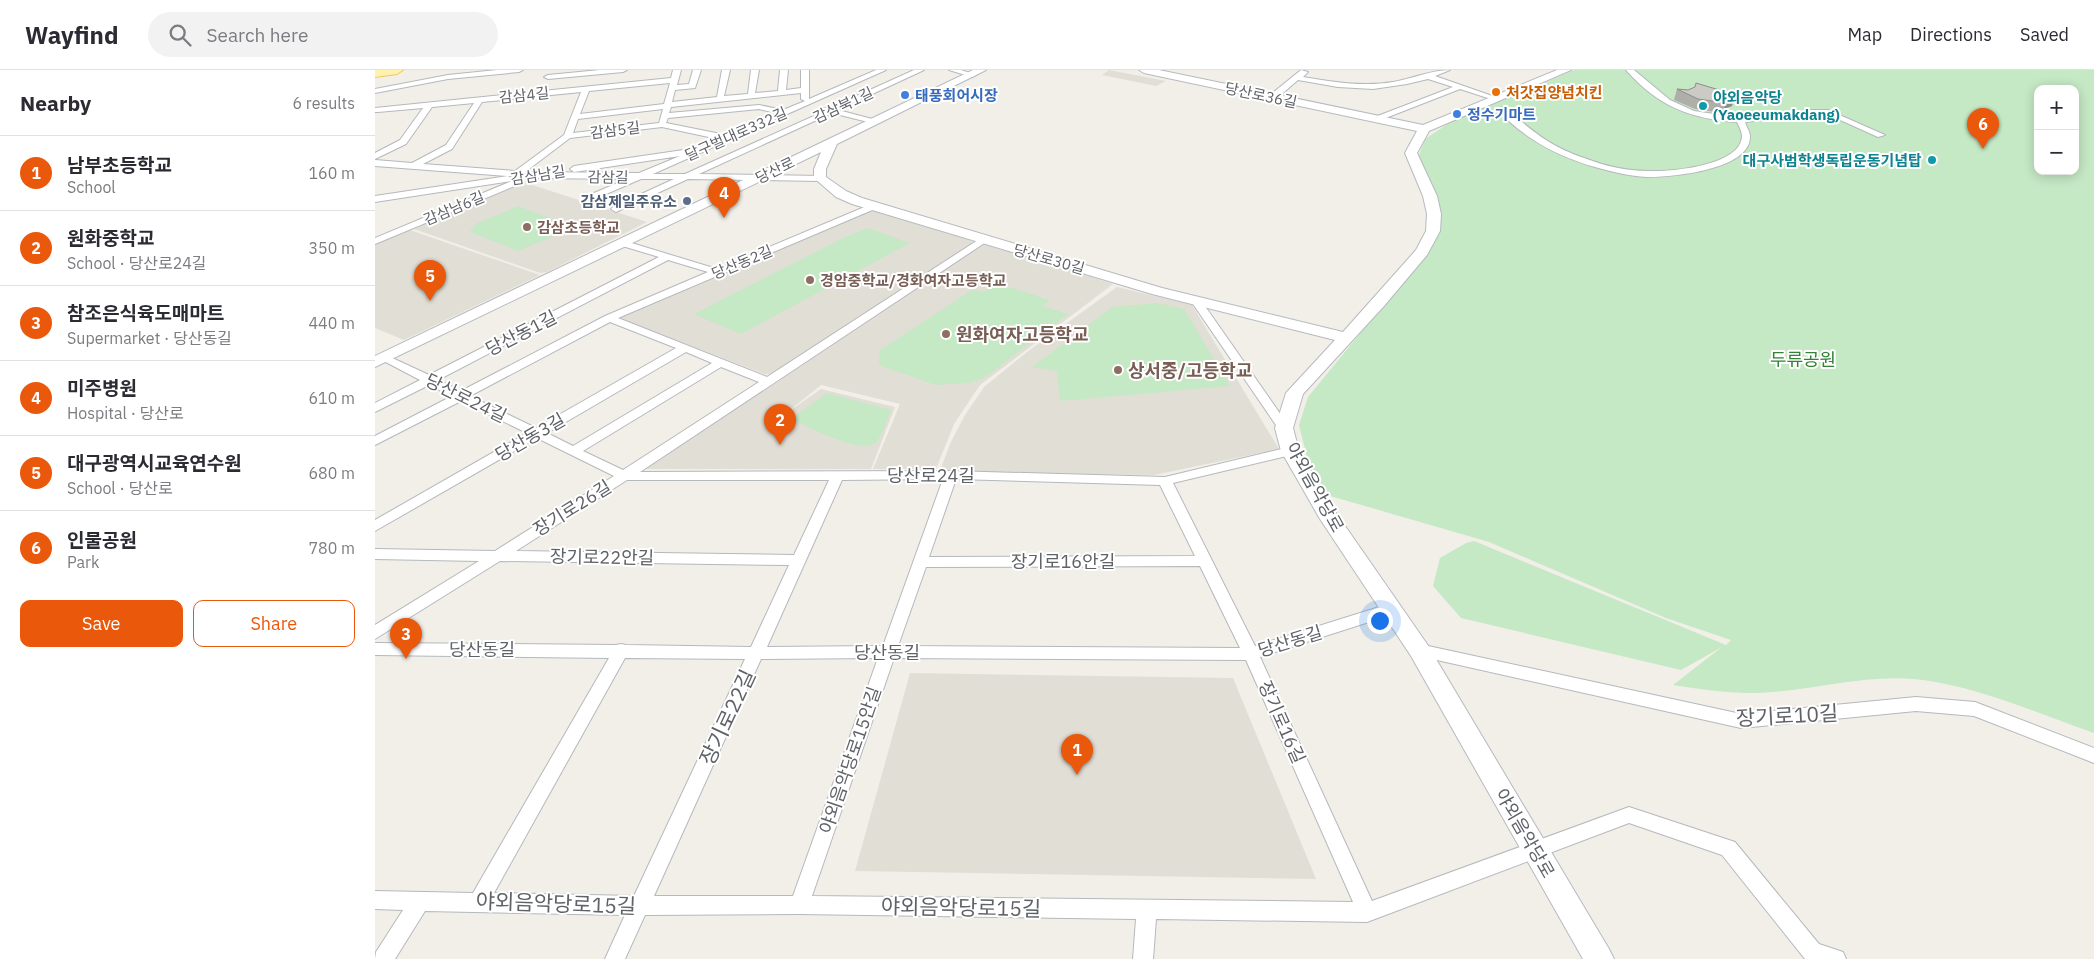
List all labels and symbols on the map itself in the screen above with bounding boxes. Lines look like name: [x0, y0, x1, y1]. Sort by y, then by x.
street label: 당산로36길: [1223, 78, 1299, 112]
street label: 감삼4길: [498, 83, 550, 107]
street label: 감삼북1길: [810, 83, 876, 127]
place label: 처갓집양념치킨: [1506, 83, 1603, 102]
place label: 태풍회어시장: [915, 86, 998, 105]
marker: 처갓집양념치킨: [1490, 86, 1502, 98]
place label: 야외음악당 (Yaoeeumakdang): [1713, 88, 1840, 124]
marker: 태풍회어시장: [899, 89, 911, 101]
marker: 야외음악당 (Yaoeeumakdang): [1697, 100, 1709, 112]
street label: 달구벌대로332길: [682, 103, 790, 165]
place label: 정수기마트: [1467, 105, 1536, 124]
marker: 정수기마트: [1451, 108, 1463, 120]
pin: 6: [1967, 108, 1999, 149]
street label: 감삼5길: [589, 117, 641, 143]
place label: 대구사범학생독립운동기념탑: [1743, 151, 1922, 170]
street label: 당산로: [752, 152, 798, 188]
marker: 대구사범학생독립운동기념탑: [1926, 154, 1938, 166]
street label: 감삼남길: [509, 161, 567, 189]
street label: 감삼길: [587, 167, 629, 187]
pin: 4: [708, 177, 740, 218]
street label: 감삼남6길: [421, 187, 487, 229]
place label: 감삼제일주유소: [580, 192, 677, 211]
marker: 감삼제일주유소: [681, 195, 693, 207]
place label: 감삼초등학교: [537, 218, 620, 237]
marker: 감삼초등학교: [521, 221, 533, 233]
street label: 당산로30길: [1011, 240, 1087, 278]
street label: 당산동2길: [709, 241, 775, 283]
pin: 5: [414, 260, 446, 301]
place label: 경암중학교/경화여자고등학교: [820, 271, 1007, 290]
marker: 경암중학교/경화여자고등학교: [804, 274, 816, 286]
street label: 당산동1길: [481, 305, 561, 361]
place label: 원화여자고등학교: [956, 323, 1088, 346]
marker: 원화여자고등학교: [940, 328, 952, 340]
park label: 두류공원: [1770, 348, 1836, 371]
place label: 상서중/고등학교: [1128, 359, 1252, 382]
marker: 상서중/고등학교: [1112, 364, 1124, 376]
street label: 당산로24길: [421, 368, 511, 428]
pin: 2: [764, 404, 796, 445]
street label: 당산동3길: [491, 408, 569, 466]
street label: 야외음악당로: [1281, 438, 1349, 536]
street label: 당산로24길: [887, 464, 975, 487]
street label: 장기로26길: [529, 475, 615, 541]
street label: 장기로22안길: [550, 545, 654, 569]
street label: 장기로16안길: [1011, 550, 1115, 573]
your location: [1367, 608, 1393, 634]
pin: 3: [390, 618, 422, 659]
street label: 당산동길: [1255, 620, 1325, 662]
street label: 당산동길: [449, 638, 515, 661]
street label: 당산동길: [854, 641, 920, 664]
street label: 장기로22길: [693, 665, 761, 769]
street label: 장기로16길: [1254, 677, 1310, 767]
street label: 야외음악당로15안길: [814, 683, 886, 837]
street label: 장기로10길: [1735, 698, 1839, 732]
pin: 1: [1061, 734, 1093, 775]
street label: 야외음악당로: [1490, 784, 1560, 882]
street label: 야외음악당로15길: [475, 886, 637, 920]
street label: 야외음악당로15길: [881, 892, 1041, 922]

